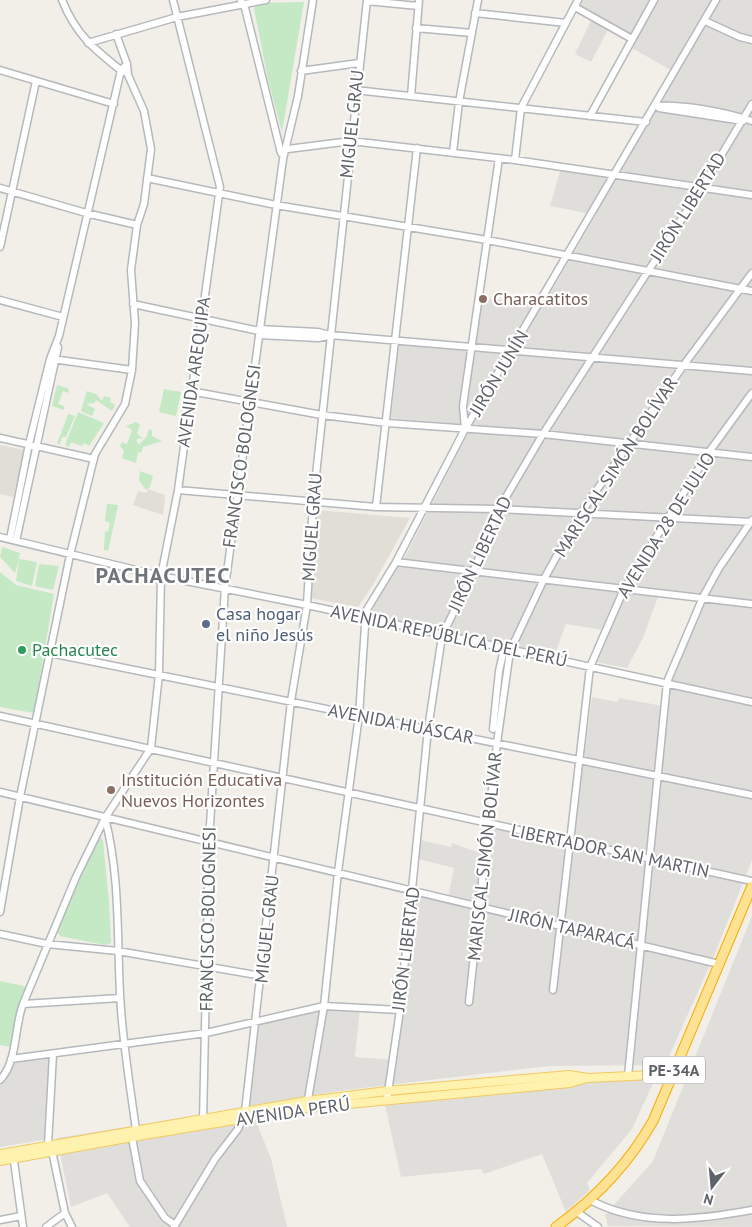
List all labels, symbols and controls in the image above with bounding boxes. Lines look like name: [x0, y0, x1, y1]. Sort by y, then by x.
street label: MIGUEL GRAU: [334, 69, 369, 179]
street label: JIRÓN LIBERTAD: [644, 148, 730, 267]
place label: Characatitos: [493, 287, 588, 310]
marker: Characatitos: [477, 293, 489, 305]
street label: AVENIDA AREQUIPA: [172, 295, 216, 449]
street label: JIRÓN JUNÍN: [463, 326, 533, 421]
street label: FRANCISCO BOLOGNESI: [217, 363, 266, 549]
street label: MARISCAL SIMÓN BOLÍVAR: [549, 372, 683, 561]
street label: AVENIDA 28 DE JULIO: [611, 448, 720, 602]
street label: MIGUEL GRAU: [296, 472, 327, 582]
street label: JIRÓN LIBERTAD: [442, 492, 516, 616]
district label: PACHACUTEC: [95, 561, 231, 589]
street label: AVENIDA REPÚBLICA DEL PERÚ: [329, 599, 570, 672]
place label: Casa hogar el niño Jesús: [216, 602, 313, 646]
marker: Casa hogar el niño Jesús: [200, 618, 212, 630]
place label: Pachacutec: [32, 638, 118, 661]
marker: Pachacutec: [16, 644, 28, 656]
street label: AVENIDA HUÁSCAR: [326, 698, 476, 749]
street label: MARISCAL SIMÓN BOLÍVAR: [462, 750, 507, 962]
place label: Institución Educativa Nuevos Horizontes: [121, 768, 282, 812]
marker: Institución Educativa Nuevos Horizontes: [105, 784, 117, 796]
street label: LIBERTADOR SAN MARTIN: [509, 818, 711, 883]
street label: FRANCISCO BOLOGNESI: [194, 826, 221, 1012]
street label: MIGUEL GRAU: [249, 874, 284, 984]
street label: JIRÓN LIBERTAD: [386, 885, 425, 1013]
street label: JIRÓN TAPARACÁ: [506, 903, 638, 954]
road number: PE-34A: [643, 1056, 705, 1084]
street label: AVENIDA PERÚ: [234, 1092, 351, 1131]
north arrow: [687, 1162, 737, 1212]
text: N: [702, 1190, 715, 1209]

